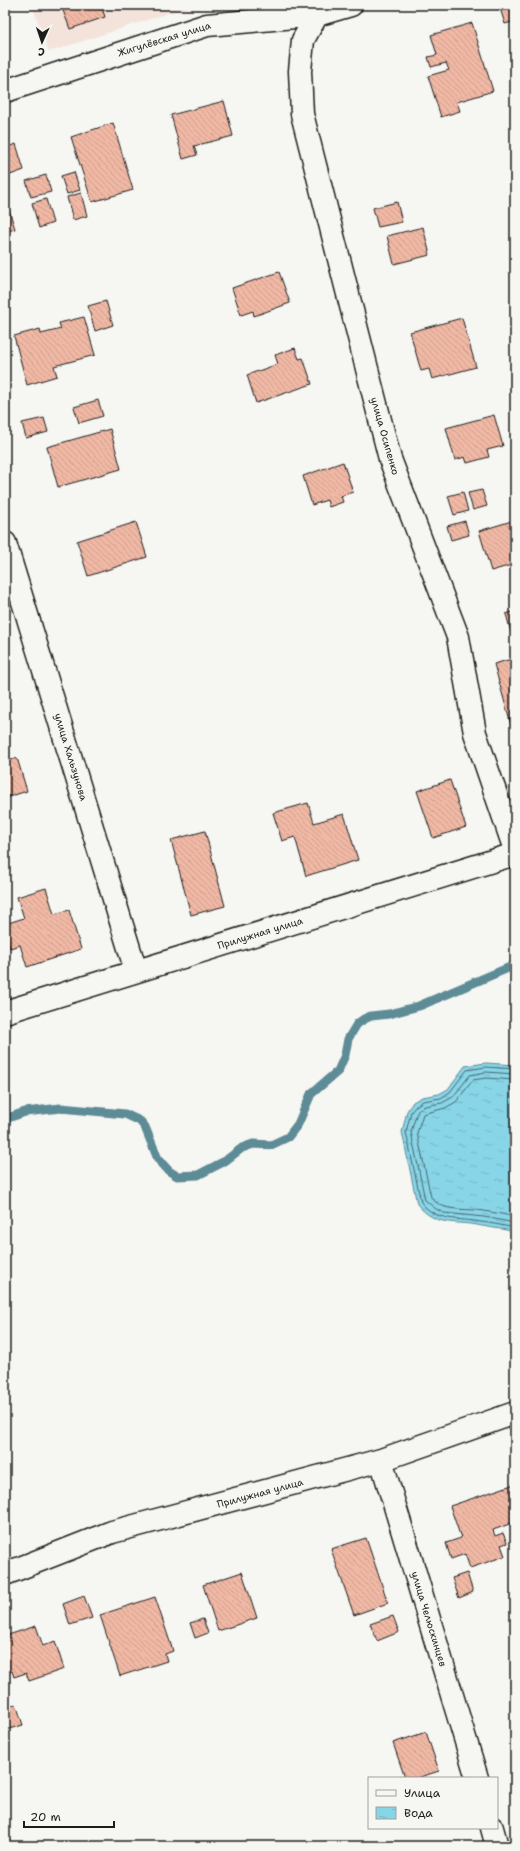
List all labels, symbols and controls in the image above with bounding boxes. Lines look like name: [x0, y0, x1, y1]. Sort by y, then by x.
street label: Жигулёвская улица: [116, 18, 213, 59]
north arrow: [22, 22, 62, 62]
text: С: [37, 44, 45, 59]
street label: улица Осипенко: [368, 396, 402, 476]
street label: улица Хальзунова: [52, 712, 91, 803]
street label: Прилужная улица: [216, 914, 305, 952]
street label: Прилужная улица: [215, 1475, 305, 1511]
street label: улица Челюскинцев: [408, 1570, 450, 1668]
legend: [368, 1777, 498, 1829]
text: Улица: [404, 1785, 441, 1801]
scale bar: [24, 1803, 114, 1829]
text: Вода: [404, 1805, 433, 1821]
text: 20 m: [30, 1809, 61, 1825]

